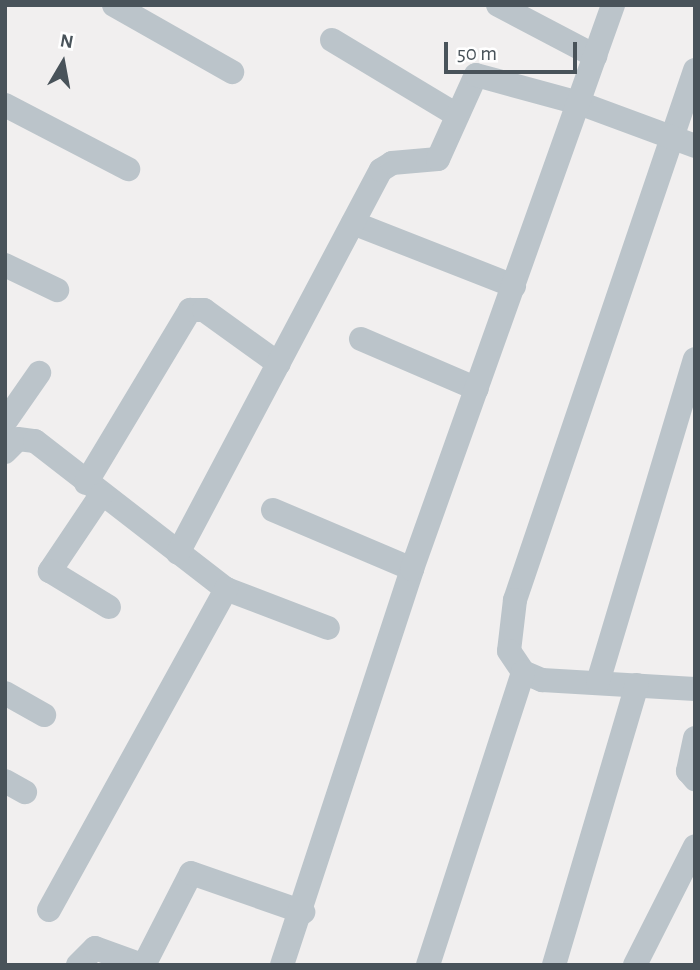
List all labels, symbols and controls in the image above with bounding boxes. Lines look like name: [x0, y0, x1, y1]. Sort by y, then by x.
north arrow: [28, 28, 98, 98]
scale bar: [448, 28, 581, 72]
text: N: [59, 31, 75, 52]
text: 50 m: [457, 43, 497, 64]

